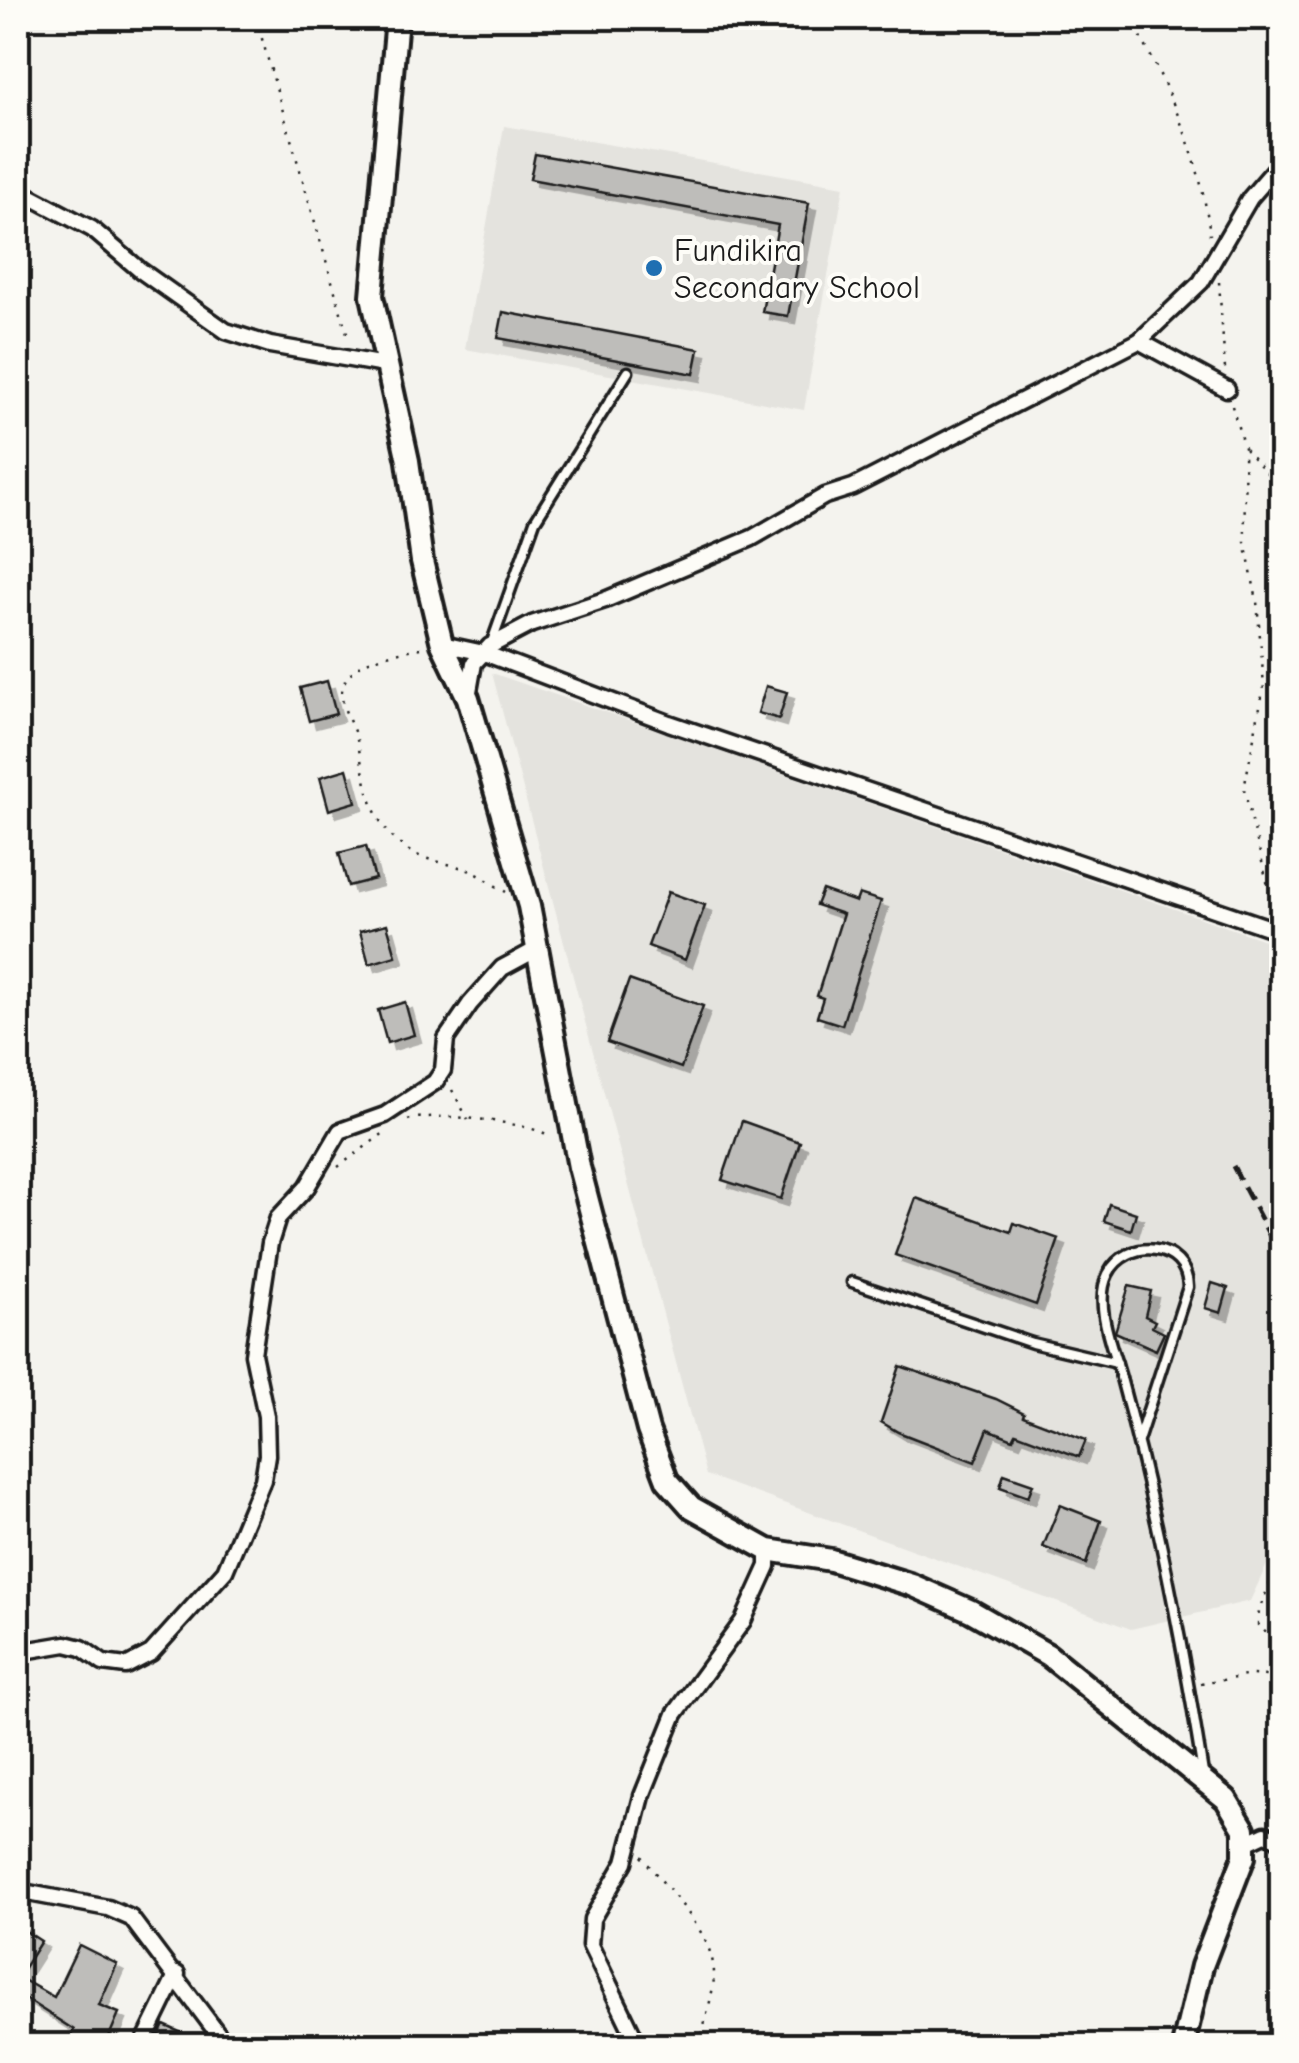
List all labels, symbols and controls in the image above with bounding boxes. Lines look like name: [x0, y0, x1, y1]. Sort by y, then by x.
place label: Fundikira Secondary School: [674, 232, 920, 306]
marker: Fundikira Secondary School: [643, 257, 665, 279]

